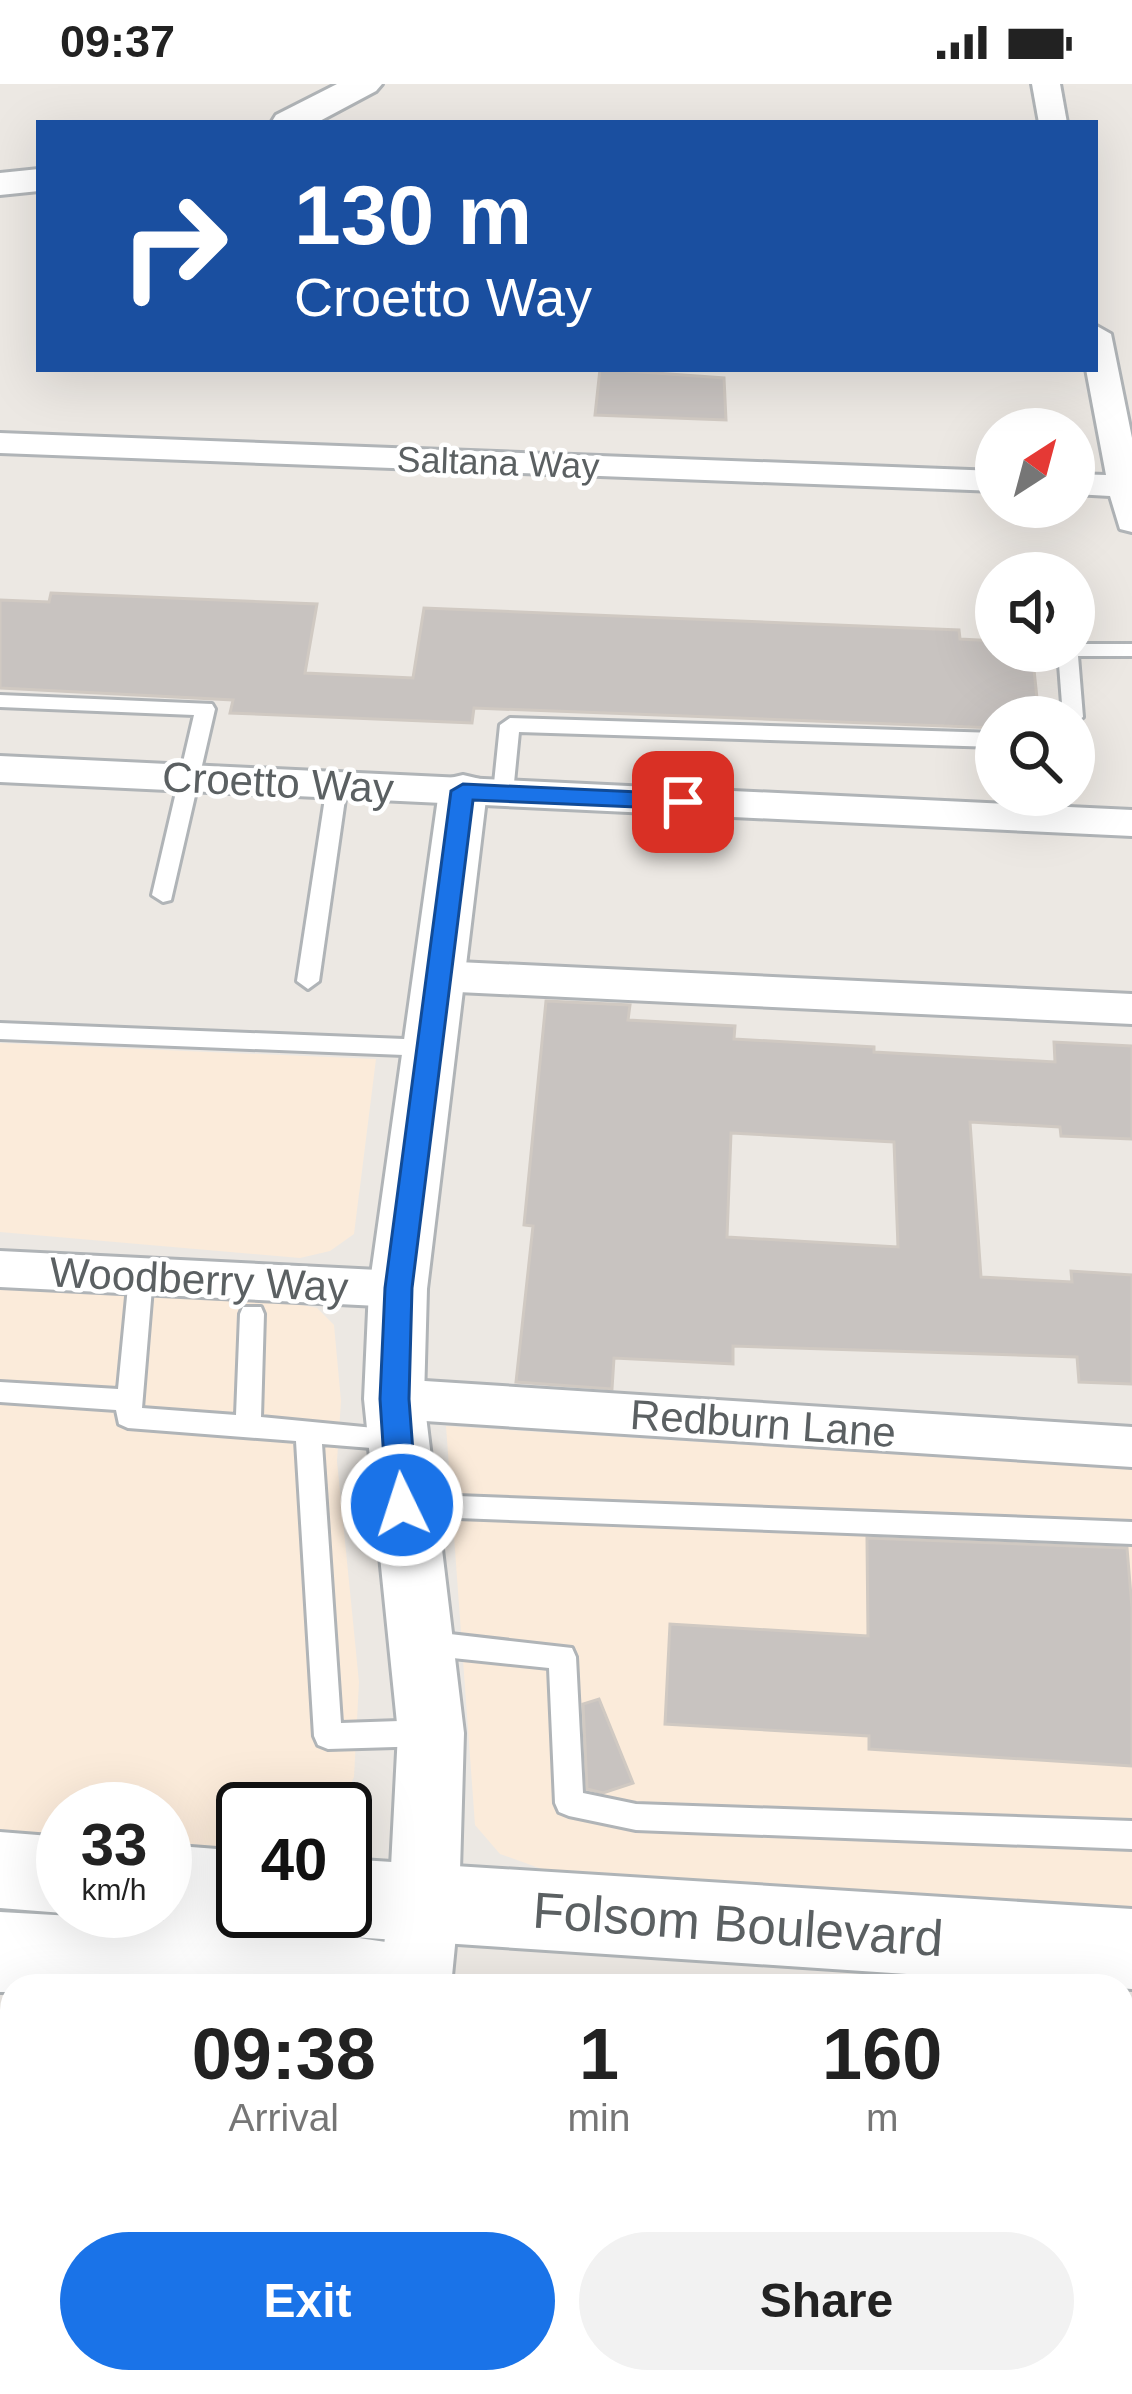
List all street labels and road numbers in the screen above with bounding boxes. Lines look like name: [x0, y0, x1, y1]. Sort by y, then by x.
street label: Saltana Way: [396, 438, 600, 487]
street label: Croetto Way: [161, 753, 395, 812]
street label: Woodberry Way: [49, 1248, 349, 1311]
street label: Redburn Lane: [629, 1391, 897, 1456]
street label: Folsom Boulevard: [531, 1882, 945, 1967]

